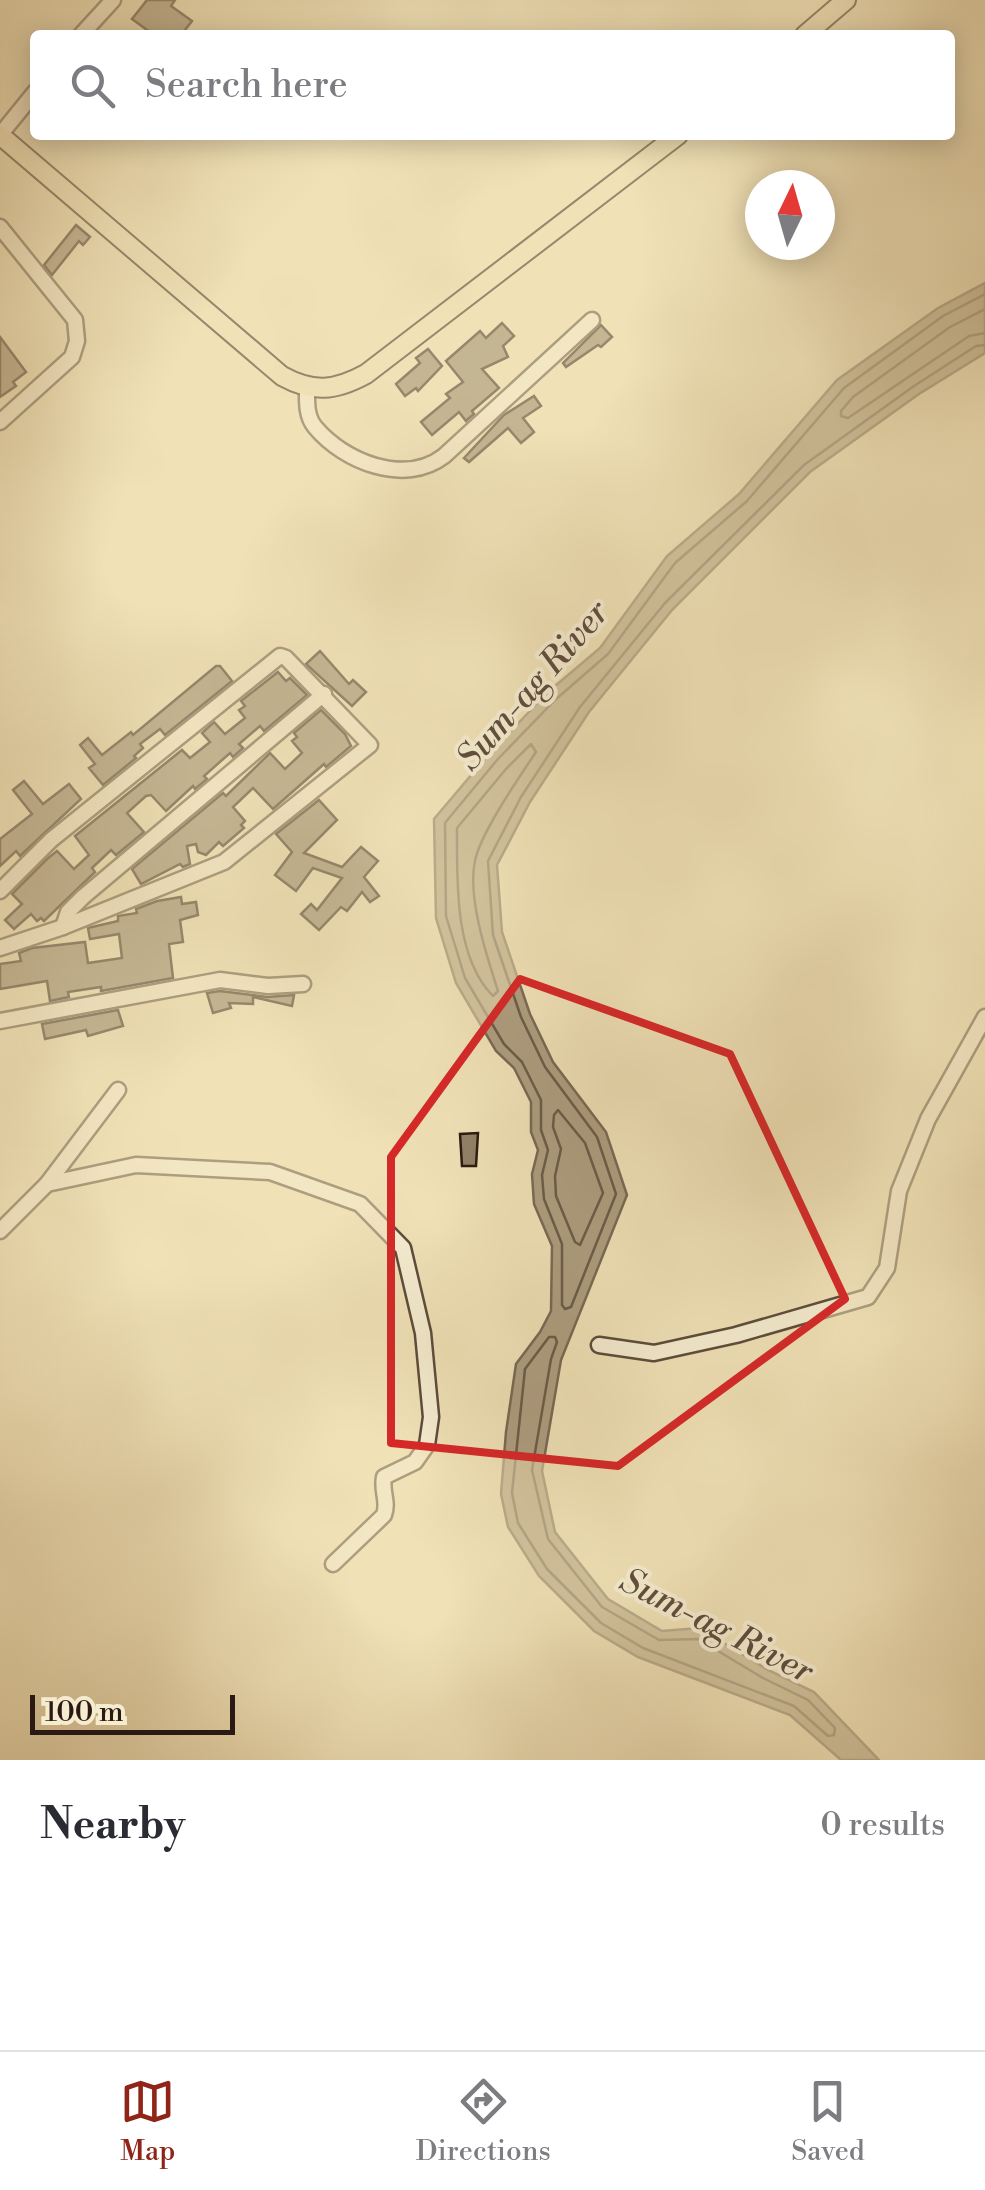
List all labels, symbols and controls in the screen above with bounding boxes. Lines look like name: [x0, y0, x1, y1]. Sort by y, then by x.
search box: [30, 30, 955, 140]
icon: search: [65, 58, 120, 113]
text: Search here: [145, 62, 348, 109]
north arrow: [745, 170, 835, 260]
water label: Sum-ag River: [448, 591, 619, 780]
water label: Sum-ag River: [612, 1559, 821, 1694]
scale bar: [30, 1690, 235, 1734]
text: 100 m: [45, 1695, 124, 1730]
text: Nearby: [40, 1799, 185, 1852]
text: 0 results: [820, 1805, 945, 1845]
tab: Map: [120, 2074, 175, 2169]
tab: Directions: [416, 2074, 551, 2169]
tab: Saved: [791, 2074, 865, 2169]

